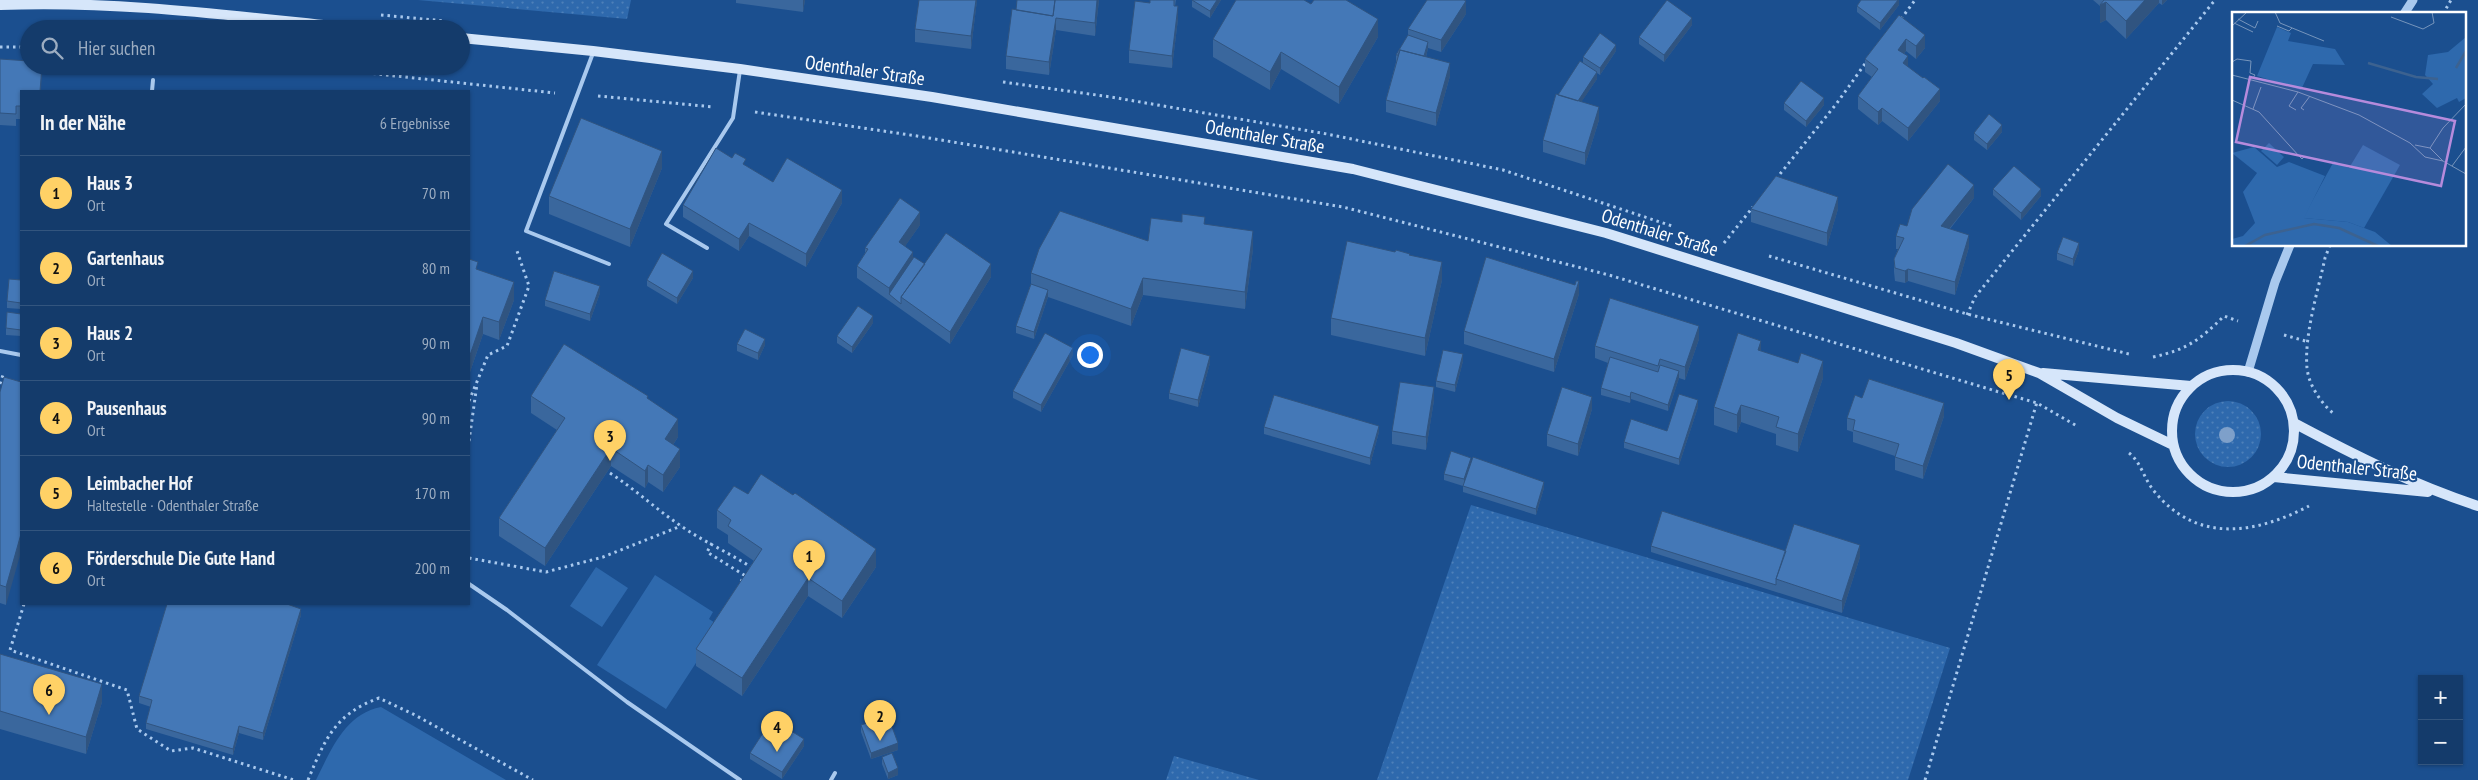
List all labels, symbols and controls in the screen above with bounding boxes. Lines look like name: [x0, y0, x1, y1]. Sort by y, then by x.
inset map: [2232, 12, 2466, 246]
search box: [20, 20, 470, 75]
icon: search: [38, 34, 66, 62]
text: Hier suchen: [78, 36, 155, 60]
street label: Odenthaler Straße: [804, 50, 927, 90]
text: In der Nähe: [40, 109, 126, 136]
text: 6 Ergebnisse: [380, 113, 450, 133]
street label: Odenthaler Straße: [1203, 114, 1327, 158]
text: Haus 3: [87, 171, 133, 195]
text: 1: [52, 183, 60, 203]
text: 70 m: [422, 183, 450, 203]
text: Ort: [87, 195, 105, 215]
street label: Odenthaler Straße: [1599, 203, 1721, 261]
text: Gartenhaus: [87, 246, 164, 270]
text: 2: [52, 258, 60, 278]
text: 80 m: [422, 258, 450, 278]
text: Ort: [87, 270, 105, 290]
text: Haus 2: [87, 321, 133, 345]
text: 3: [52, 333, 60, 353]
text: 90 m: [422, 333, 450, 353]
your location: [1077, 342, 1103, 368]
text: Ort: [87, 345, 105, 365]
pin: 5: [1993, 359, 2025, 400]
text: Pausenhaus: [87, 396, 167, 420]
text: 4: [52, 408, 60, 428]
text: 90 m: [422, 408, 450, 428]
text: Ort: [87, 420, 105, 440]
pin: 3: [594, 420, 626, 461]
street label: Odenthaler Straße: [2296, 449, 2418, 485]
text: Leimbacher Hof: [87, 471, 192, 495]
text: 5: [52, 483, 60, 503]
text: 170 m: [415, 483, 450, 503]
text: Haltestelle · Odenthaler Straße: [87, 495, 259, 515]
pin: 1: [793, 540, 825, 581]
text: Förderschule Die Gute Hand: [87, 546, 275, 570]
text: 6: [52, 558, 60, 578]
text: 200 m: [415, 558, 450, 578]
text: Ort: [87, 570, 105, 590]
pin: 6: [33, 674, 65, 715]
map controls: [2418, 675, 2463, 765]
button: +: [2418, 675, 2463, 720]
pin: 2: [864, 700, 896, 741]
pin: 4: [761, 711, 793, 752]
button: −: [2418, 720, 2463, 765]

